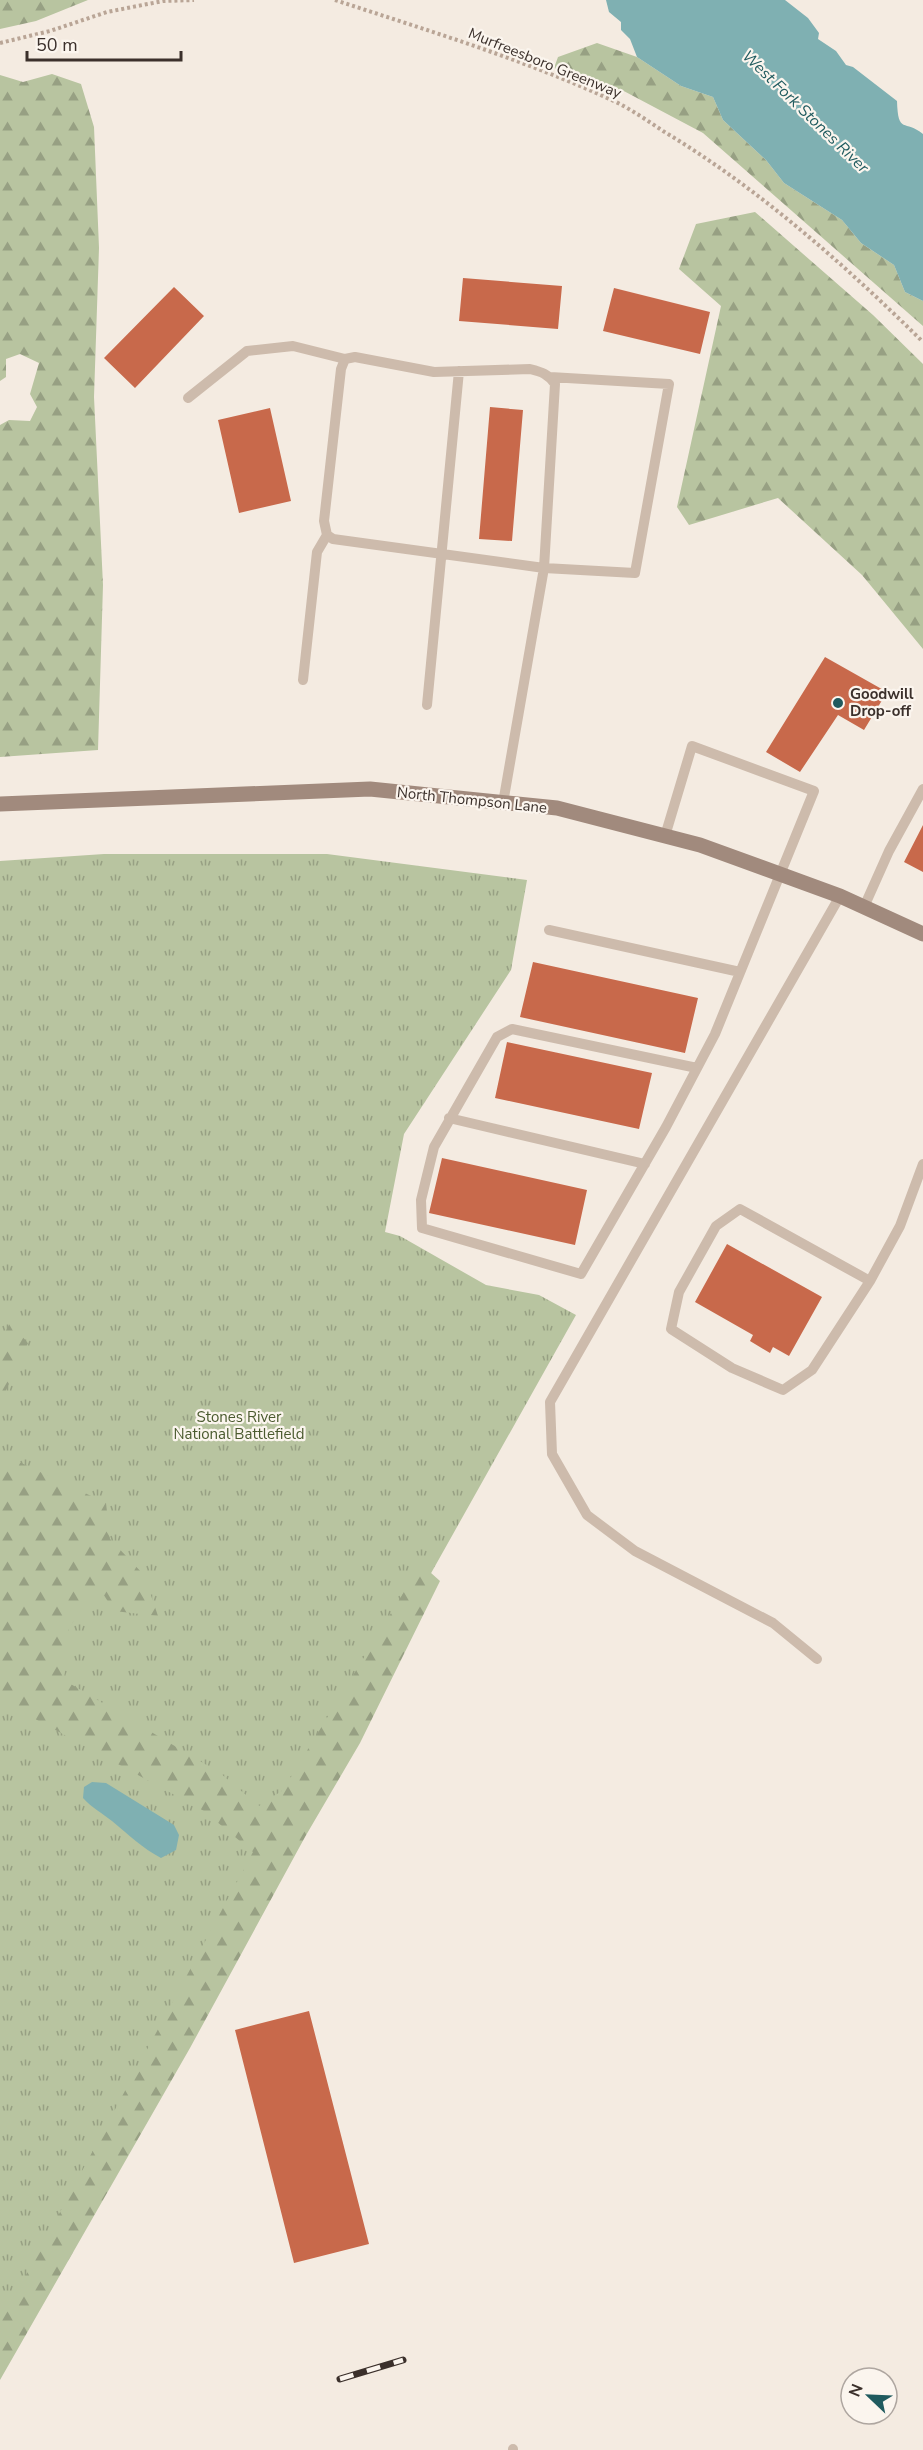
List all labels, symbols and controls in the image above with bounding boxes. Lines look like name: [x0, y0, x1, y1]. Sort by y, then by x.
street label: Murfreesboro Greenway: [465, 23, 625, 103]
scale bar: [27, 24, 182, 62]
text: 50 m: [36, 33, 78, 57]
water label: West Fork Stones River: [737, 45, 874, 179]
place label: Goodwill Drop-off: [850, 684, 914, 721]
marker: Goodwill Drop-off: [831, 696, 845, 710]
street label: North Thompson Lane: [396, 782, 548, 818]
park label: Stones River National Battlefield: [173, 1407, 305, 1444]
north arrow: [839, 2366, 899, 2426]
text: N: [844, 2381, 869, 2400]

